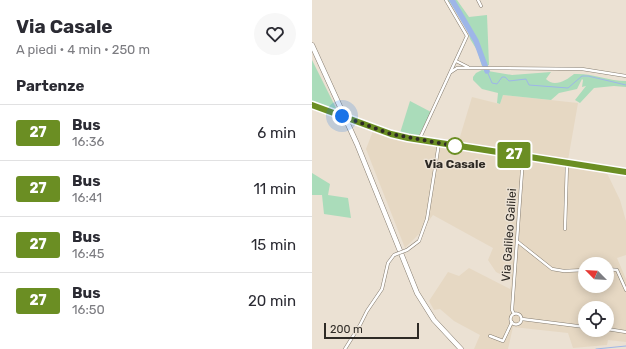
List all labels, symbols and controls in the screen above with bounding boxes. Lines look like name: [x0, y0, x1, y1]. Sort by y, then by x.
button: heart: [254, 13, 296, 55]
text: Via Casale: [16, 15, 113, 38]
text: A piedi · 4 min · 250 m: [16, 42, 150, 57]
text: Partenze: [16, 77, 84, 95]
your location: [332, 106, 352, 126]
text: Bus: [72, 116, 100, 134]
text: 27: [29, 124, 47, 141]
text: 6 min: [257, 124, 296, 142]
text: 16:36: [72, 134, 104, 149]
marker: Via Casale: [446, 137, 464, 155]
line badge: 27: [496, 142, 532, 168]
text: 27: [505, 146, 523, 163]
place label: Via Casale: [424, 157, 486, 171]
text: Bus: [72, 172, 100, 190]
text: 27: [29, 180, 47, 197]
text: 11 min: [253, 180, 296, 198]
street label: Via Galileo Galilei: [499, 188, 519, 282]
text: 16:41: [72, 190, 102, 205]
text: Bus: [72, 228, 100, 246]
text: 27: [29, 236, 47, 253]
text: 15 min: [251, 236, 296, 254]
text: 16:45: [72, 246, 105, 261]
north arrow: [578, 257, 614, 293]
map controls: [578, 257, 614, 337]
text: Bus: [72, 284, 100, 302]
text: 27: [29, 292, 47, 309]
text: 20 min: [248, 292, 296, 310]
button: locate: [578, 301, 614, 337]
text: 16:50: [72, 302, 105, 317]
scale bar: [324, 321, 419, 340]
text: 200 m: [330, 323, 363, 336]

